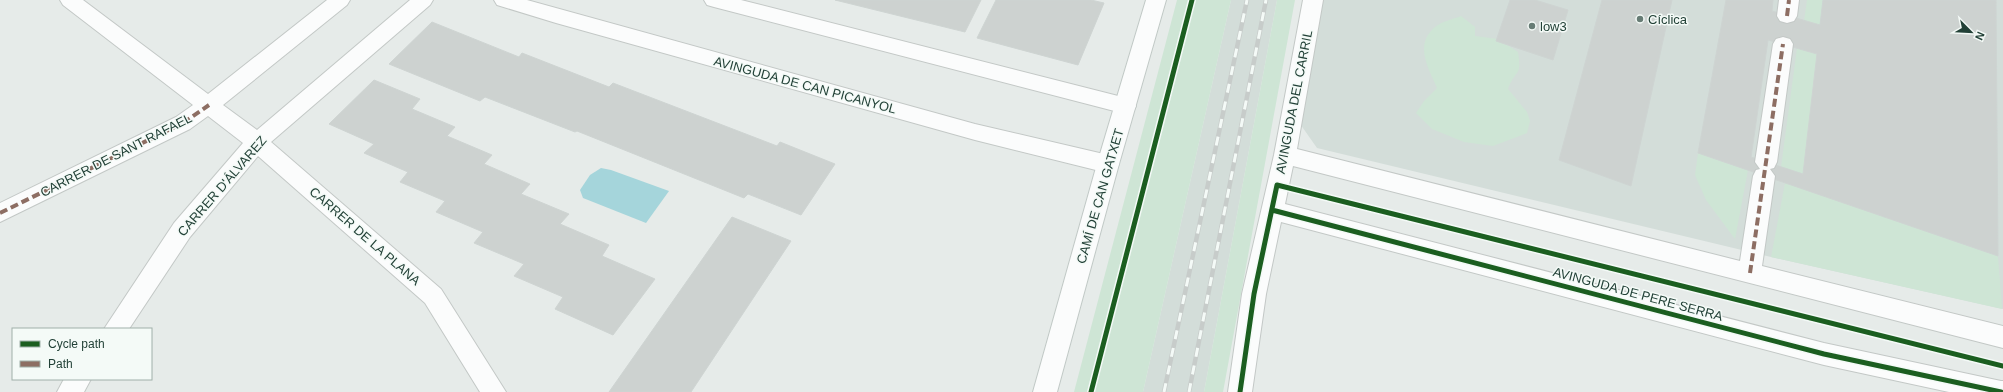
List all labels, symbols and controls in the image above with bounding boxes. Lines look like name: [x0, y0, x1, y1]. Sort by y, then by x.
place label: Cíclica: [1648, 12, 1688, 27]
north arrow: [1951, 12, 1991, 52]
marker: Cíclica: [1635, 14, 1645, 24]
place label: low3: [1540, 19, 1567, 34]
marker: low3: [1527, 21, 1537, 31]
street label: AVINGUDA DEL CARRIL: [1273, 29, 1315, 175]
text: N: [1973, 30, 1987, 42]
street label: AVINGUDA DE CAN PICANYOL: [712, 53, 898, 117]
street label: CARRER DE SANT RAFAEL: [38, 110, 194, 200]
street label: CAMÍ DE CAN GATXET: [1074, 127, 1127, 265]
street label: CARRER D'ÁLVAREZ: [174, 133, 270, 239]
street label: CARRER DE LA PLANA: [307, 184, 424, 288]
street label: AVINGUDA DE PERE SERRA: [1551, 264, 1725, 324]
legend: [12, 328, 152, 380]
text: Cycle path: [48, 337, 105, 351]
text: Path: [48, 357, 73, 371]

